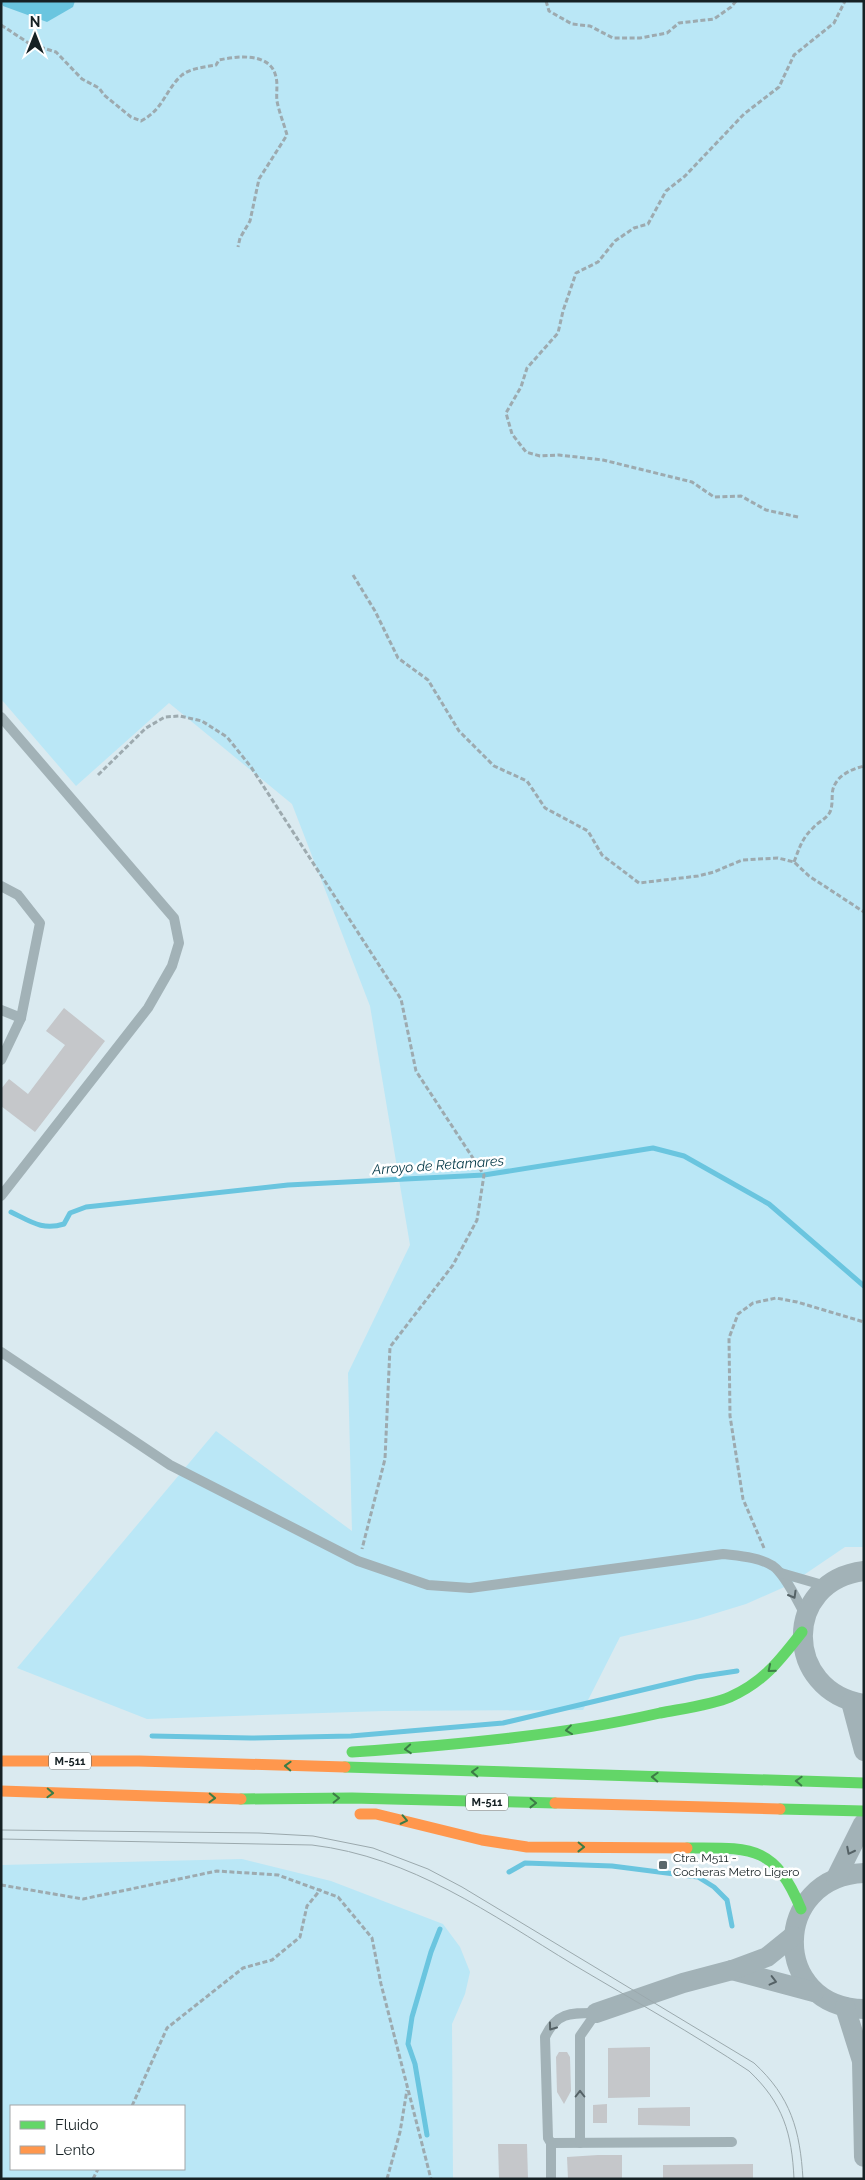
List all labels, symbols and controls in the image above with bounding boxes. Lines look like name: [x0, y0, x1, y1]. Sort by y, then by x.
north arrow: [10, 10, 60, 60]
text: N: [30, 14, 40, 30]
water label: Arroyo de Retamares: [371, 1152, 505, 1178]
one-way arrow: [787, 1589, 797, 1598]
one-way arrow: [768, 1664, 777, 1672]
one-way arrow: [565, 1724, 573, 1735]
one-way arrow: [403, 1743, 411, 1754]
road number: M-511: [49, 1752, 91, 1770]
one-way arrow: [284, 1760, 292, 1771]
one-way arrow: [471, 1767, 478, 1777]
one-way arrow: [651, 1772, 658, 1782]
one-way arrow: [795, 1776, 802, 1786]
one-way arrow: [46, 1788, 54, 1798]
one-way arrow: [209, 1793, 217, 1803]
one-way arrow: [332, 1793, 340, 1804]
road number: M-511: [466, 1794, 508, 1810]
one-way arrow: [530, 1798, 537, 1808]
one-way arrow: [399, 1814, 408, 1825]
one-way arrow: [577, 1842, 585, 1852]
one-way arrow: [846, 1846, 856, 1855]
place label: Ctra. M511 - Cocheras Metro Ligero: [673, 1851, 799, 1879]
marker: Ctra. M511 - Cocheras Metro Ligero: [657, 1859, 669, 1871]
one-way arrow: [768, 1975, 777, 1986]
one-way arrow: [549, 2021, 558, 2031]
one-way arrow: [575, 2090, 585, 2098]
legend: [10, 2105, 185, 2170]
text: Fluido: [55, 2116, 98, 2134]
text: Lento: [55, 2141, 95, 2159]

